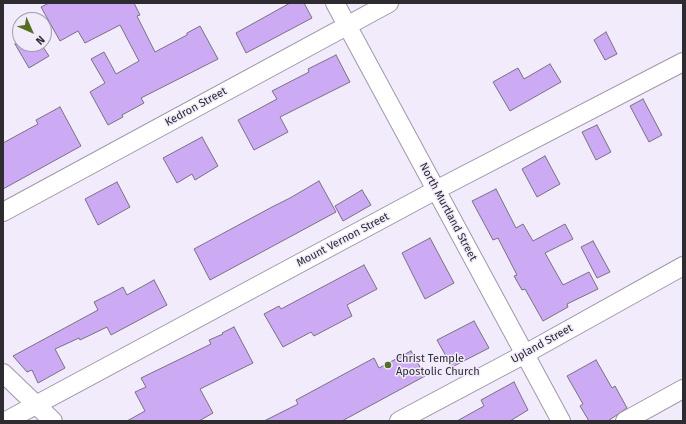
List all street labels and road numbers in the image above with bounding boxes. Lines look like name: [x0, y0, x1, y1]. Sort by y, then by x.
street label: Kedron Street: [163, 85, 229, 129]
street label: North Murtland Street: [416, 161, 480, 263]
street label: Mount Vernon Street: [294, 210, 392, 270]
street label: Upland Street: [509, 322, 575, 366]

